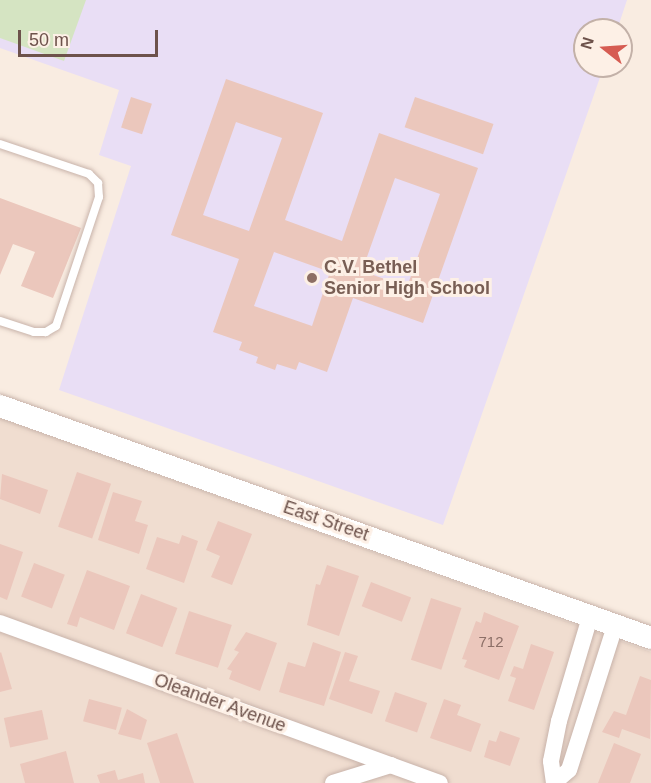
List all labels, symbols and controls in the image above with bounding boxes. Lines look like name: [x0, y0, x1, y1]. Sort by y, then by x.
scale bar: [21, 18, 160, 56]
north arrow: [573, 18, 633, 78]
text: 50 m: [29, 30, 69, 50]
text: N: [577, 35, 597, 51]
place label: C.V. Bethel Senior High School: [324, 257, 490, 300]
marker: C.V. Bethel Senior High School: [305, 271, 319, 285]
street label: East Street: [280, 496, 372, 546]
house number: 712: [478, 633, 504, 651]
street label: Oleander Avenue: [151, 669, 289, 737]

